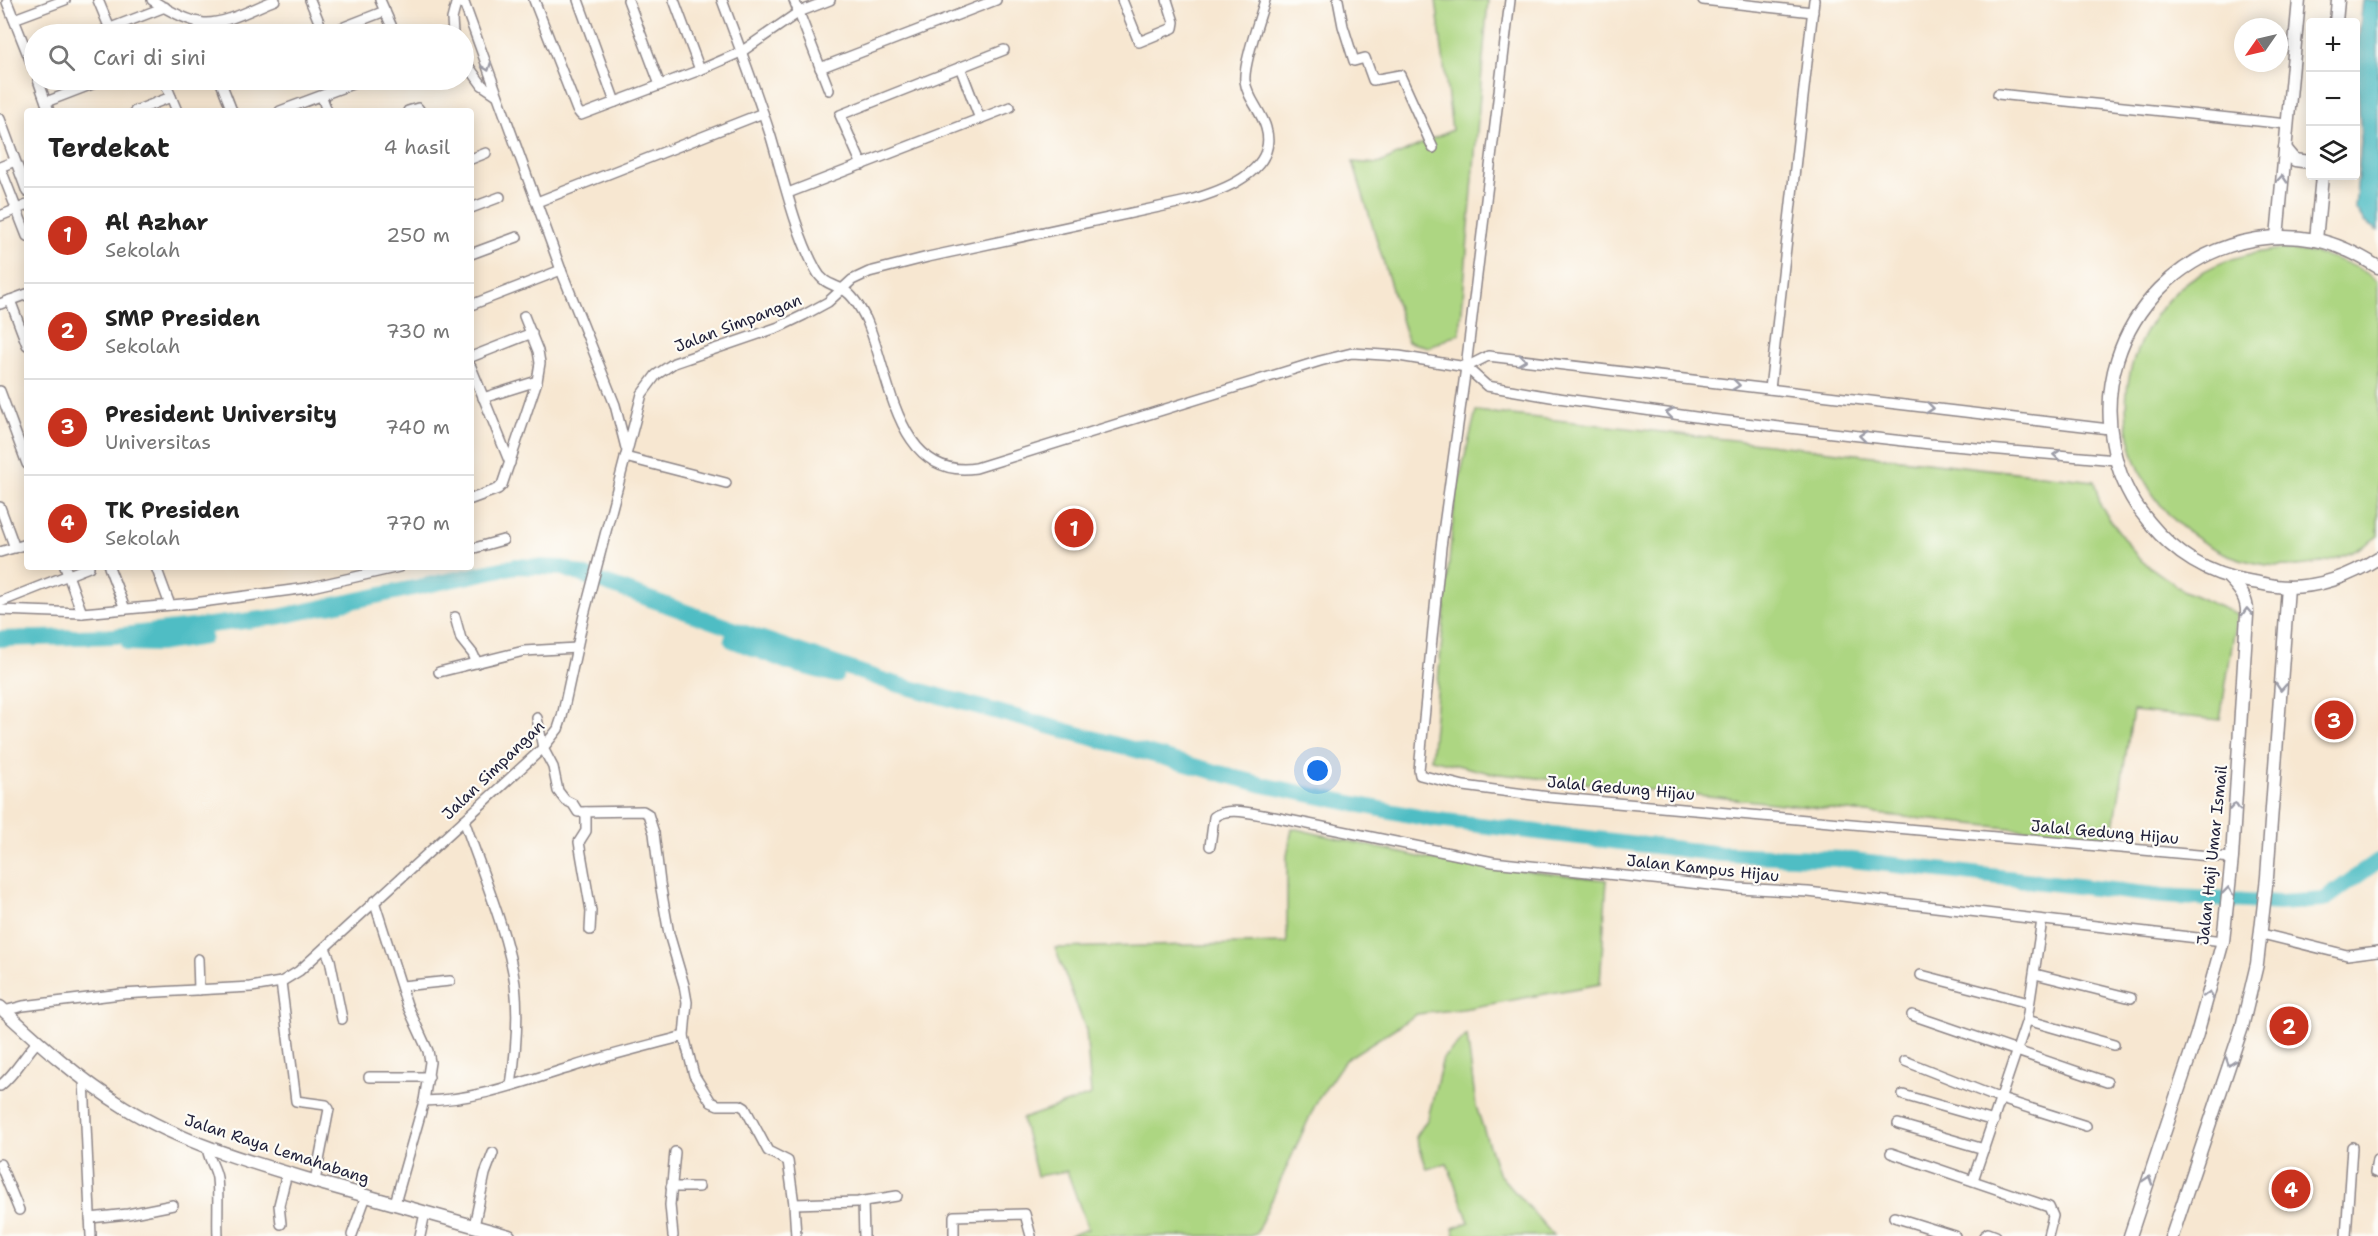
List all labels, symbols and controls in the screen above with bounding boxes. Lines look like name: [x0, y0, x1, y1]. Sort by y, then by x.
north arrow: [2234, 18, 2288, 72]
map controls: [2306, 18, 2360, 180]
button: +: [2306, 18, 2360, 72]
search box: [24, 24, 474, 90]
icon: search: [45, 41, 78, 74]
text: Cari di sini: [93, 43, 206, 72]
one-way arrow: [480, 61, 492, 72]
button: −: [2306, 72, 2360, 126]
button: layers: [2306, 126, 2360, 180]
text: Terdekat: [48, 130, 170, 165]
text: 4 hasil: [384, 134, 450, 160]
one-way arrow: [2276, 174, 2289, 183]
text: Al Azhar: [105, 208, 208, 237]
text: 1: [63, 222, 72, 248]
text: 250 m: [386, 222, 450, 248]
text: Sekolah: [105, 237, 180, 263]
street label: Jalan Simpangan: [671, 289, 805, 357]
text: SMP Presiden: [105, 304, 260, 333]
text: 2: [61, 318, 75, 344]
text: 730 m: [386, 318, 450, 344]
text: Sekolah: [105, 333, 180, 359]
one-way arrow: [1517, 353, 1526, 366]
one-way arrow: [1732, 378, 1741, 391]
text: President University: [105, 400, 337, 429]
one-way arrow: [1925, 401, 1934, 414]
one-way arrow: [1665, 408, 1674, 420]
text: 3: [61, 414, 75, 440]
text: 740 m: [385, 414, 450, 440]
text: Universitas: [105, 429, 211, 455]
one-way arrow: [1859, 430, 1868, 443]
one-way arrow: [2053, 449, 2062, 462]
text: TK Presiden: [105, 496, 240, 525]
pin: 1: [1054, 506, 1094, 550]
text: 4: [61, 510, 75, 536]
text: 770 m: [386, 510, 450, 536]
text: Sekolah: [105, 525, 180, 551]
one-way arrow: [2240, 608, 2253, 617]
one-way arrow: [2275, 683, 2288, 692]
pin: 3: [2314, 698, 2354, 742]
street label: Jalan Simpangan: [437, 716, 549, 824]
your location: [1303, 756, 1332, 785]
street label: Jalan Haji Umar Ismail: [2192, 764, 2232, 946]
street label: Jalal Gedung Hijau: [1546, 771, 1696, 805]
one-way arrow: [2228, 802, 2241, 811]
street label: Jalal Gedung Hijau: [2030, 815, 2180, 849]
street label: Jalan Kampus Hijau: [1626, 850, 1780, 886]
one-way arrow: [2221, 887, 2234, 896]
one-way arrow: [2201, 990, 2214, 1000]
pin: 2: [2270, 1004, 2308, 1048]
one-way arrow: [2225, 1056, 2238, 1067]
street label: Jalan Raya Lemahabang: [182, 1109, 372, 1189]
pin: 4: [2272, 1166, 2310, 1212]
one-way arrow: [2141, 1175, 2154, 1186]

